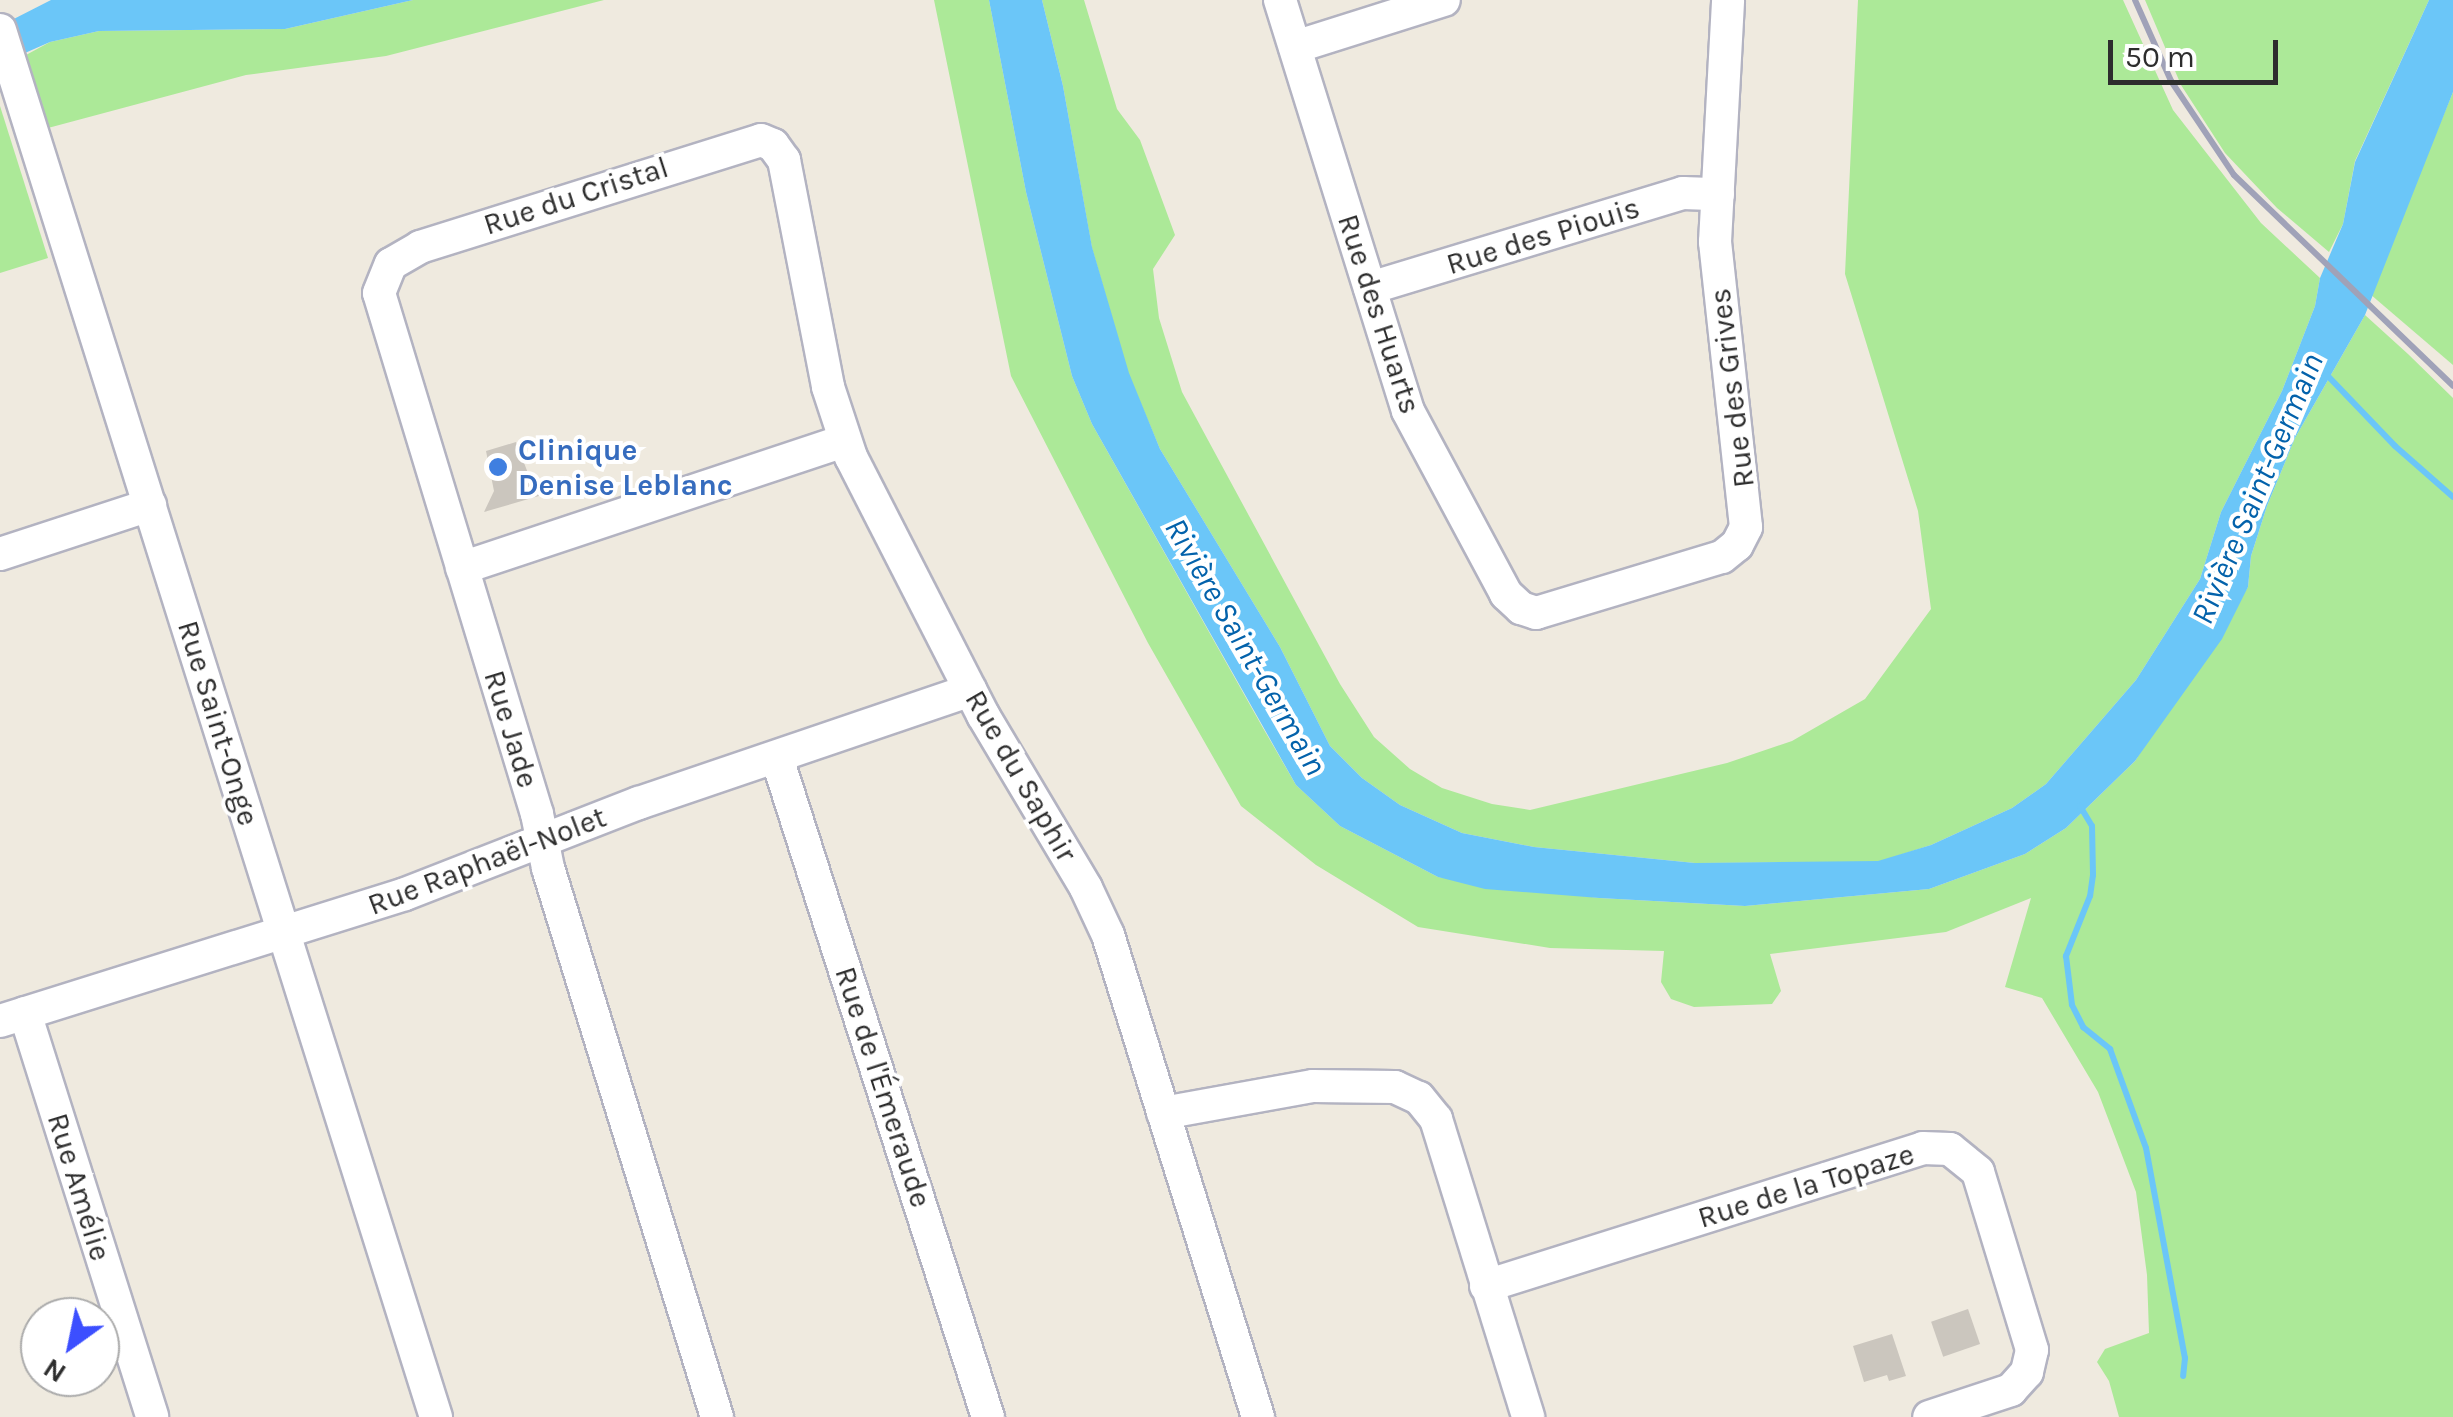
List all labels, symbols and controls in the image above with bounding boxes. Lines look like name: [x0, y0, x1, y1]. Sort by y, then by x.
scale bar: [2113, 20, 2283, 82]
text: 50 m: [2125, 39, 2195, 75]
street label: Rue du Cristal: [479, 149, 673, 243]
street label: Rue des Piouis: [1442, 190, 1644, 282]
street label: Rue des Huarts: [1330, 210, 1428, 418]
street label: Rue des Grives: [1702, 286, 1762, 490]
water label: Rivière Saint-Germain: [2184, 348, 2332, 630]
place label: Clinique Denise Leblanc: [518, 432, 733, 502]
marker: Clinique Denise Leblanc: [487, 456, 509, 478]
water label: Rivière Saint-Germain: [1156, 512, 1334, 782]
street label: Rue Saint-Onge: [170, 616, 266, 830]
street label: Rue Jade: [476, 666, 546, 792]
street label: Rue du Saphir: [957, 684, 1085, 868]
street label: Rue Raphaël-Nolet: [363, 799, 611, 923]
street label: Rue de l'Émeraude: [827, 962, 939, 1212]
street label: Rue Amélie: [39, 1109, 119, 1265]
street label: Rue de la Topaze: [1694, 1136, 1918, 1236]
north arrow: [20, 1297, 120, 1397]
text: N: [37, 1352, 72, 1390]

